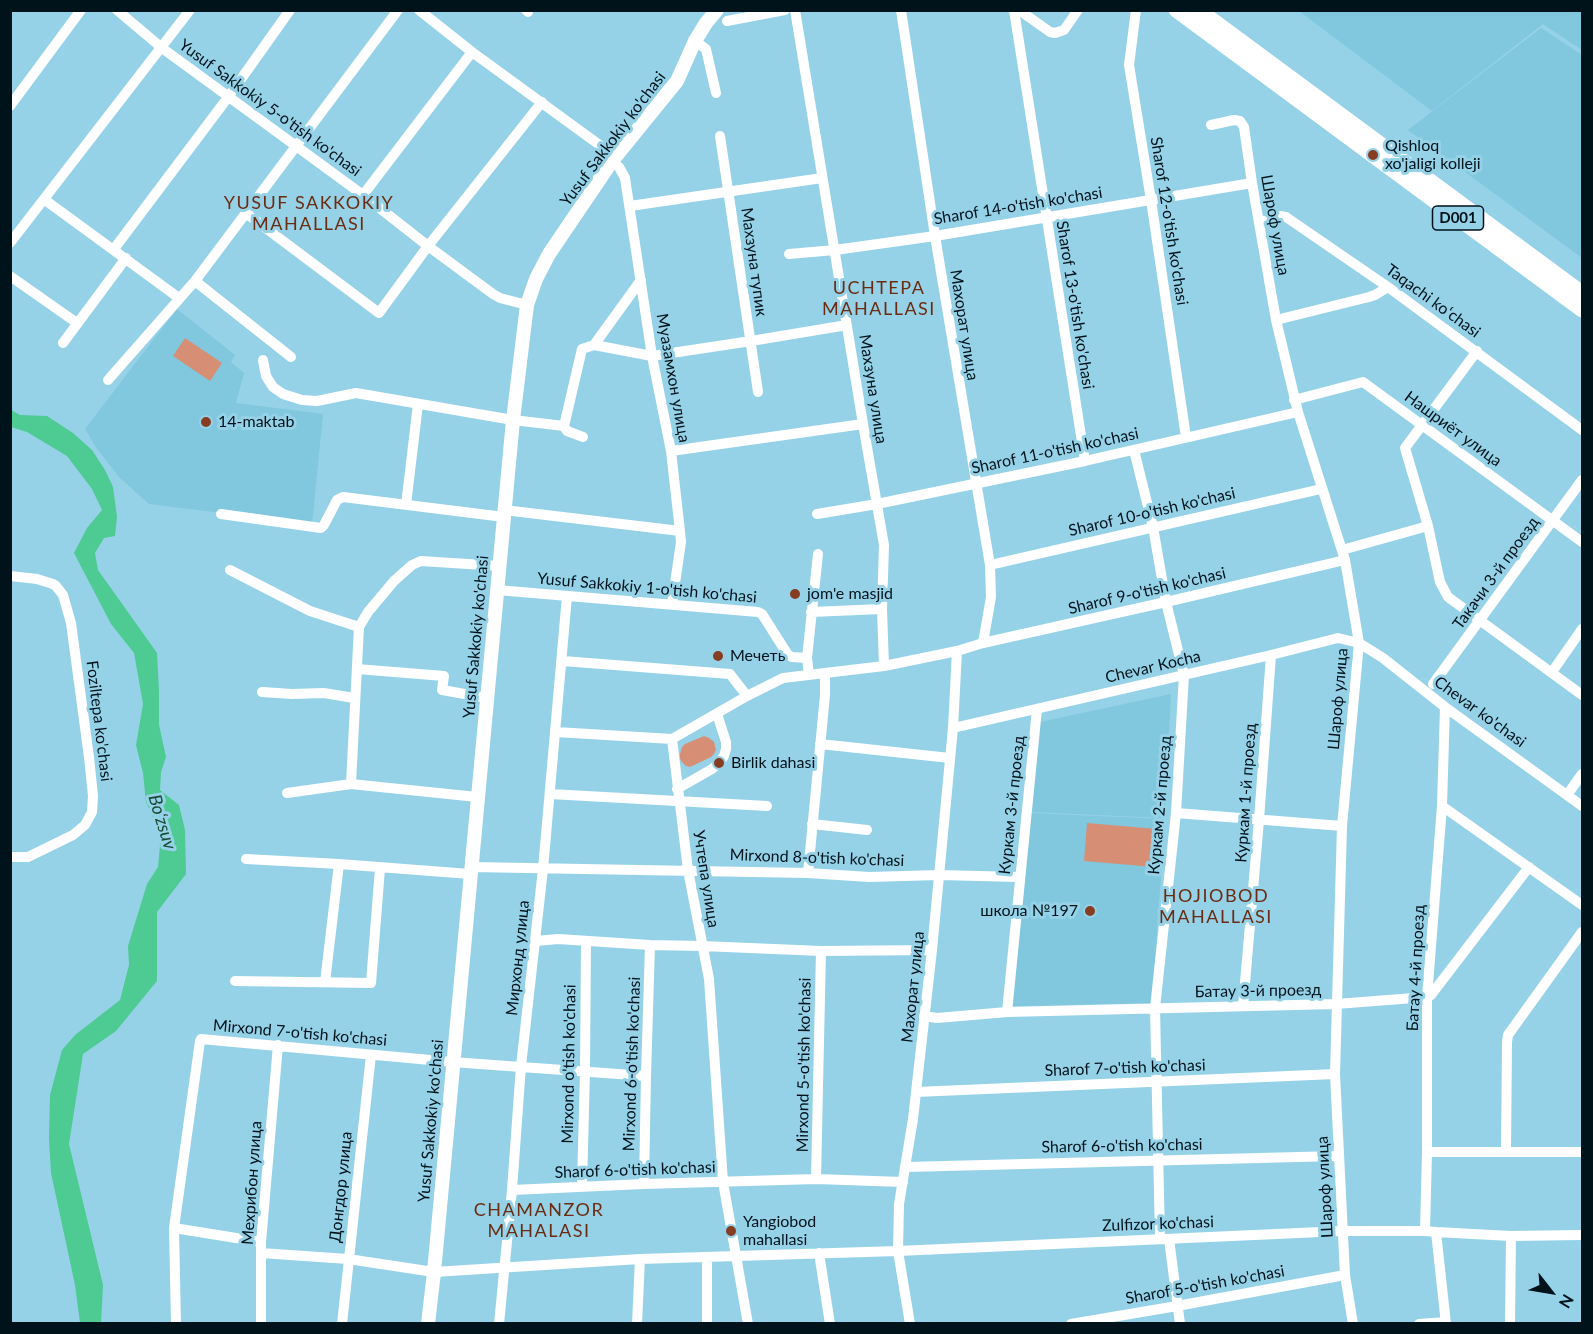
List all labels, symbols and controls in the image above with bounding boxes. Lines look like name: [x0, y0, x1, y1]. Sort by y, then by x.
street label: Yusuf Sakkokiy 5-o'tish ko'chasi: [175, 35, 365, 181]
street label: Yusuf Sakkokiy ko'chasi: [556, 68, 670, 210]
street label: Sharof 12-o'tish ko'chasi: [1146, 135, 1192, 307]
place label: Qishloq xo'jaligi kolleji: [1385, 136, 1481, 174]
marker: Qishloq xo'jaligi kolleji: [1366, 148, 1380, 162]
street label: Шароф улица: [1257, 173, 1293, 277]
street label: Sharof 14-o'tish ko'chasi: [932, 183, 1104, 229]
district label: YUSUF SAKKOKIY MAHALLASI: [224, 192, 394, 234]
street label: Махзуна тупик: [737, 206, 771, 318]
road number: D001: [1432, 206, 1484, 230]
street label: Sharof 13-o'tish ko'chasi: [1052, 219, 1098, 391]
street label: Taqachi koʻchasi: [1382, 260, 1484, 342]
street label: Махорат улица: [946, 268, 982, 382]
district label: UCHTEPA MAHALLASI: [822, 277, 936, 320]
street label: Муазамхон улица: [652, 312, 694, 444]
street label: Махзуна улица: [855, 333, 891, 445]
street label: Нашриёт улица: [1401, 387, 1505, 471]
place label: 14-maktab: [218, 412, 294, 432]
marker: 14-maktab: [199, 415, 213, 429]
street label: Sharof 11-o'tish ko'chasi: [970, 424, 1140, 478]
street label: Sharof 10-o'tish ko'chasi: [1067, 483, 1237, 541]
street label: Такачи 3-й проезд: [1449, 513, 1543, 633]
street label: Yusuf Sakkokiy ko'chasi: [459, 555, 493, 719]
street label: Sharof 9-o'tish ko'chasi: [1066, 564, 1228, 618]
street label: Yusuf Sakkokiy 1-o'tish ko'chasi: [536, 569, 758, 607]
place label: jom'e masjid: [807, 584, 893, 604]
marker: jom'e masjid: [788, 587, 802, 601]
place label: Мечеть: [730, 646, 785, 666]
street label: Chevar Kocha: [1103, 647, 1203, 687]
street label: Шароф улица: [1324, 647, 1352, 751]
marker: Мечеть: [711, 649, 725, 663]
street label: Foziltepa ko'chasi: [82, 659, 116, 783]
street label: Chevar ko'chasi: [1430, 672, 1530, 752]
street label: Куркам 1-й проезд: [1232, 723, 1260, 863]
street label: Куркам 3-й проезд: [995, 735, 1029, 875]
street label: Куркам 2-й проезд: [1144, 735, 1176, 875]
place label: Birlik dahasi: [731, 753, 815, 773]
marker: Birlik dahasi: [712, 756, 726, 770]
water label: Boʻzsuv: [143, 792, 181, 852]
street label: Учтепа улица: [689, 829, 723, 929]
street label: Mirxond 8-o'tish ko'chasi: [729, 845, 905, 871]
district label: HOJIOBOD MAHALLASI: [1159, 885, 1273, 928]
street label: Мирхонд улица: [502, 899, 534, 1017]
place label: школа №197: [980, 901, 1078, 921]
marker: школа №197: [1083, 904, 1097, 918]
street label: Батау 4-й проезд: [1403, 904, 1429, 1032]
street label: Махорат улица: [898, 930, 928, 1044]
street label: Mirxond 6-o'tish ko'chasi: [619, 976, 645, 1152]
street label: Mirxond 5-o'tish ko'chasi: [793, 977, 815, 1153]
street label: Батау 3-й проезд: [1194, 980, 1322, 1002]
street label: Mirxond o'tish ko'chasi: [558, 984, 580, 1144]
street label: Mirxond 7-o'tish ko'chasi: [212, 1016, 388, 1050]
street label: Yusuf Sakkokiy ko'chasi: [414, 1039, 448, 1203]
street label: Sharof 7-o'tish ko'chasi: [1044, 1056, 1206, 1080]
street label: Мехрибон улица: [238, 1120, 266, 1246]
street label: Донгдор улица: [326, 1131, 356, 1243]
street label: Sharof 6-o'tish ko'chasi: [1041, 1135, 1203, 1157]
street label: Шароф улица: [1313, 1136, 1337, 1238]
street label: Sharof 6-o'tish ko'chasi: [554, 1158, 716, 1182]
district label: CHAMANZOR MAHALASI: [474, 1199, 604, 1242]
place label: Yangiobod mahallasi: [743, 1212, 816, 1250]
street label: Zulfizor ko'chasi: [1102, 1212, 1214, 1236]
marker: Yangiobod mahallasi: [724, 1224, 738, 1238]
street label: Sharof 5-o'tish ko'chasi: [1124, 1262, 1286, 1308]
north arrow: [1521, 1262, 1581, 1322]
text: N: [1556, 1291, 1578, 1312]

